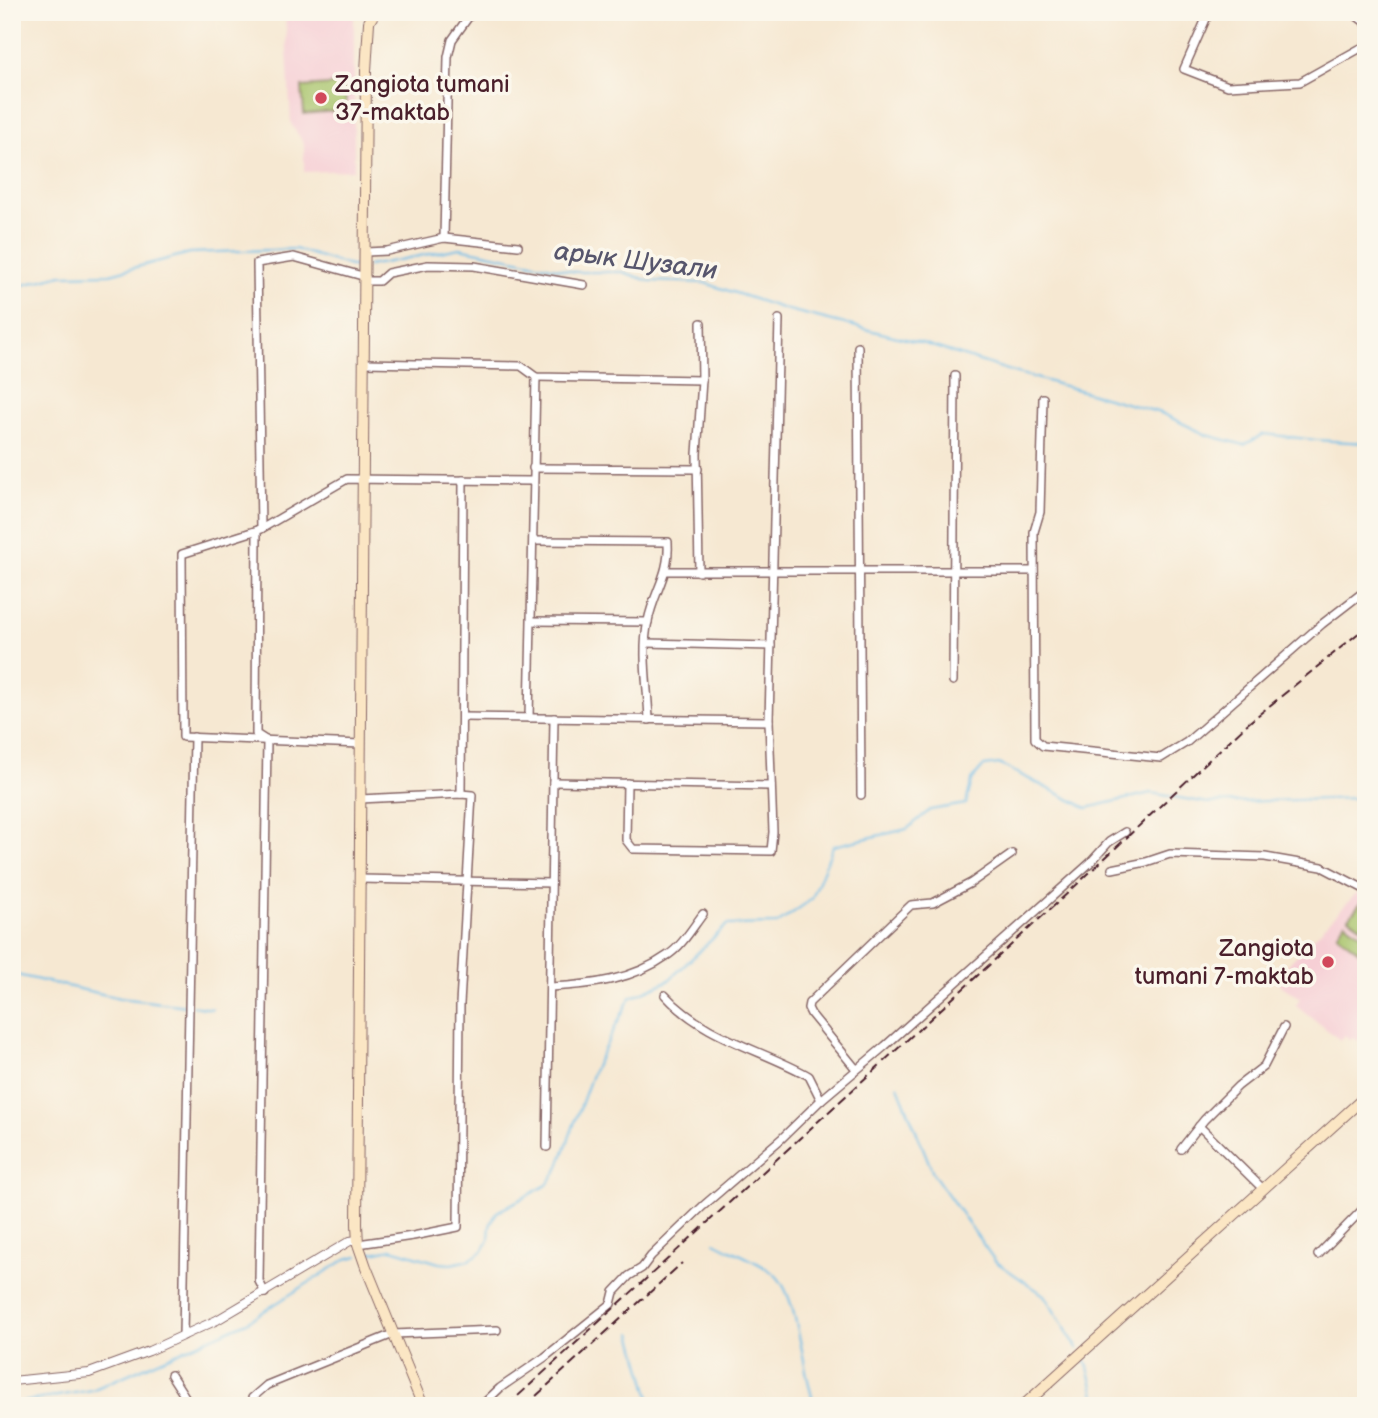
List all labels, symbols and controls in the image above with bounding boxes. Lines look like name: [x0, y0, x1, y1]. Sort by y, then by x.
place label: Zangiota tumani 37-maktab: [334, 70, 510, 127]
marker: Zangiota tumani 37-maktab: [313, 90, 329, 106]
water label: арык Шузали: [553, 236, 720, 287]
place label: Zangiota tumani 7-maktab: [1135, 934, 1314, 991]
marker: Zangiota tumani 7-maktab: [1320, 954, 1336, 970]

